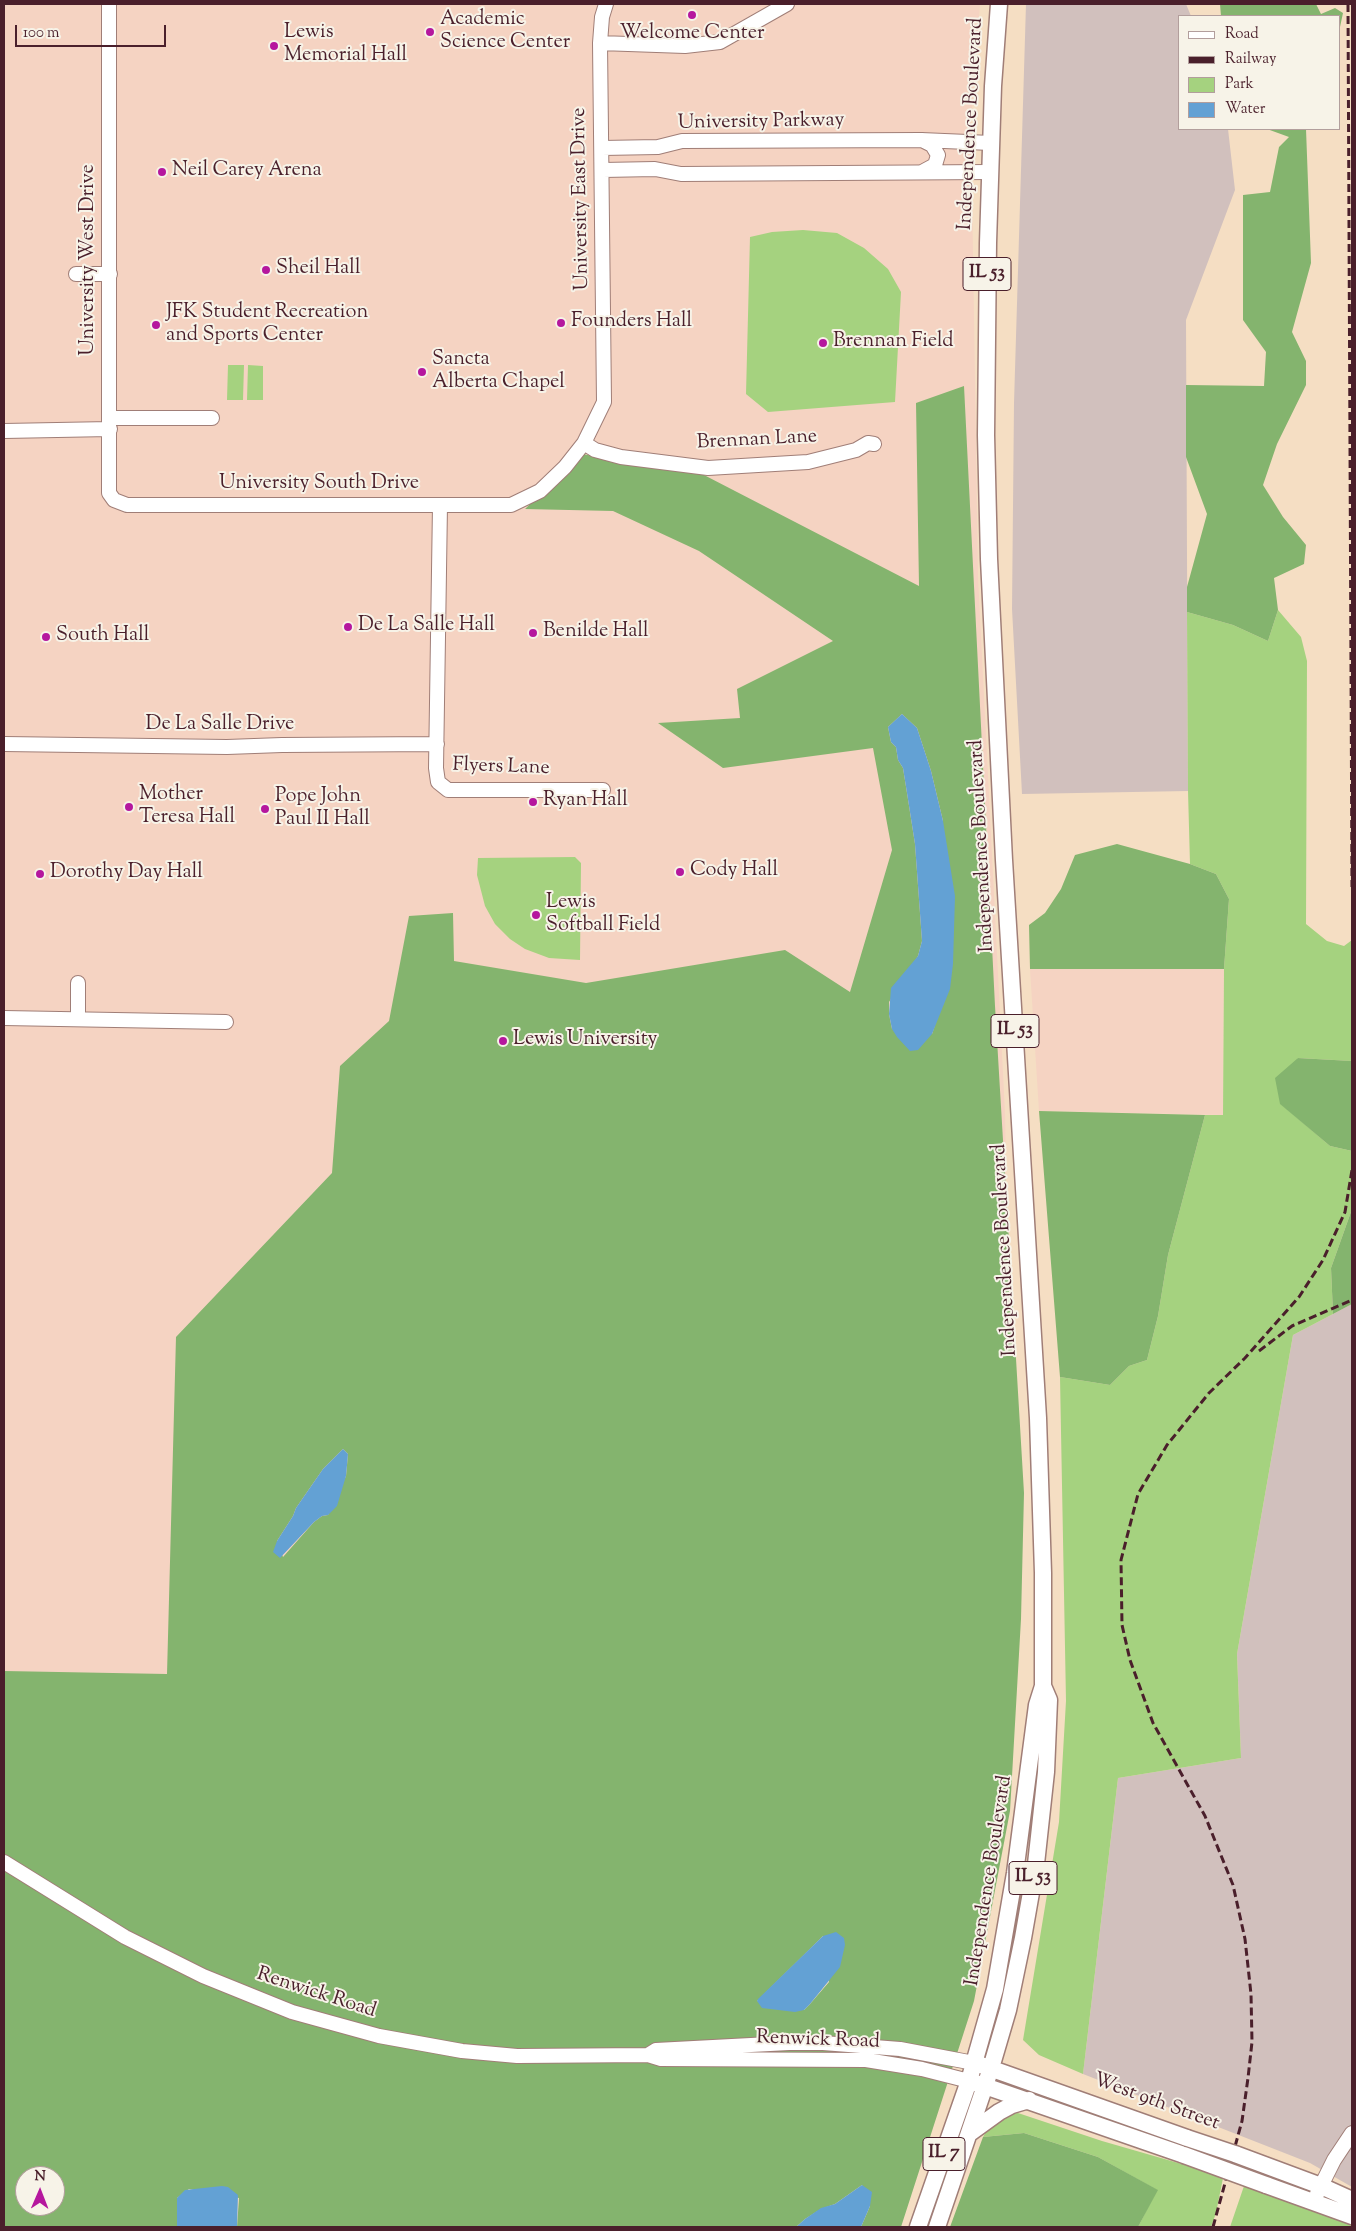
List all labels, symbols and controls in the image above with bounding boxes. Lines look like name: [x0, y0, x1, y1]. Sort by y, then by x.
place label: Academic Science Center: [440, 9, 570, 56]
marker: Welcome Center: [686, 9, 698, 21]
scale bar: [18, 15, 169, 47]
legend: [1178, 15, 1341, 130]
street label: Independence Boulevard: [954, 17, 990, 231]
place label: Lewis Memorial Hall: [284, 22, 407, 69]
text: 100 m: [23, 23, 59, 44]
place label: Welcome Center: [620, 23, 764, 47]
text: Road: [1225, 24, 1259, 45]
marker: Academic Science Center: [424, 26, 436, 38]
marker: Lewis Memorial Hall: [268, 40, 280, 52]
text: Railway: [1225, 49, 1276, 70]
text: Park: [1225, 74, 1254, 95]
text: Water: [1225, 99, 1265, 120]
street label: University East Drive: [568, 107, 596, 291]
street label: University Parkway: [677, 110, 845, 136]
place label: Neil Carey Arena: [172, 160, 322, 184]
street label: University West Drive: [78, 164, 102, 356]
marker: Neil Carey Arena: [156, 166, 168, 178]
place label: Sheil Hall: [276, 258, 360, 282]
road number: IL 53: [963, 258, 1011, 290]
marker: Sheil Hall: [260, 264, 272, 276]
place label: JFK Student Recreation and Sports Center: [166, 302, 368, 349]
place label: Founders Hall: [571, 311, 692, 335]
marker: Founders Hall: [555, 317, 567, 329]
marker: JFK Student Recreation and Sports Center: [150, 319, 162, 331]
place label: Brennan Field: [833, 331, 954, 355]
marker: Brennan Field: [817, 337, 829, 349]
place label: Sancta Alberta Chapel: [432, 349, 565, 396]
marker: Sancta Alberta Chapel: [416, 366, 428, 378]
street label: Brennan Lane: [696, 426, 818, 456]
street label: University South Drive: [219, 473, 419, 497]
place label: De La Salle Hall: [358, 615, 495, 639]
marker: De La Salle Hall: [342, 621, 354, 633]
place label: Benilde Hall: [543, 621, 649, 645]
place label: South Hall: [56, 625, 149, 649]
marker: Benilde Hall: [527, 627, 539, 639]
marker: South Hall: [40, 631, 52, 643]
street label: De La Salle Drive: [146, 714, 294, 738]
street label: Independence Boulevard: [965, 739, 1001, 953]
street label: Flyers Lane: [452, 754, 550, 782]
place label: Mother Teresa Hall: [139, 784, 235, 831]
place label: Pope John Paul II Hall: [275, 786, 370, 833]
place label: Ryan Hall: [543, 790, 628, 814]
marker: Ryan Hall: [527, 796, 539, 808]
marker: Mother Teresa Hall: [123, 801, 135, 813]
marker: Pope John Paul II Hall: [259, 803, 271, 815]
place label: Cody Hall: [690, 860, 778, 884]
place label: Dorothy Day Hall: [50, 862, 203, 886]
marker: Cody Hall: [674, 866, 686, 878]
marker: Dorothy Day Hall: [34, 868, 46, 880]
place label: Lewis Softball Field: [546, 892, 660, 939]
marker: Lewis Softball Field: [530, 909, 542, 921]
road number: IL 53: [991, 1014, 1039, 1048]
place label: Lewis University: [513, 1029, 657, 1053]
marker: Lewis University: [497, 1035, 509, 1047]
street label: Independence Boulevard: [988, 1143, 1024, 1357]
street label: Independence Boulevard: [962, 1774, 1018, 1988]
road number: IL 53: [1009, 1862, 1057, 1895]
street label: Renwick Road: [253, 1963, 379, 2025]
street label: Renwick Road: [756, 2027, 880, 2055]
street label: West 9th Street: [1090, 2069, 1222, 2137]
road number: IL 7: [923, 2138, 965, 2170]
north arrow: [15, 2166, 65, 2216]
text: N: [34, 2167, 46, 2187]

